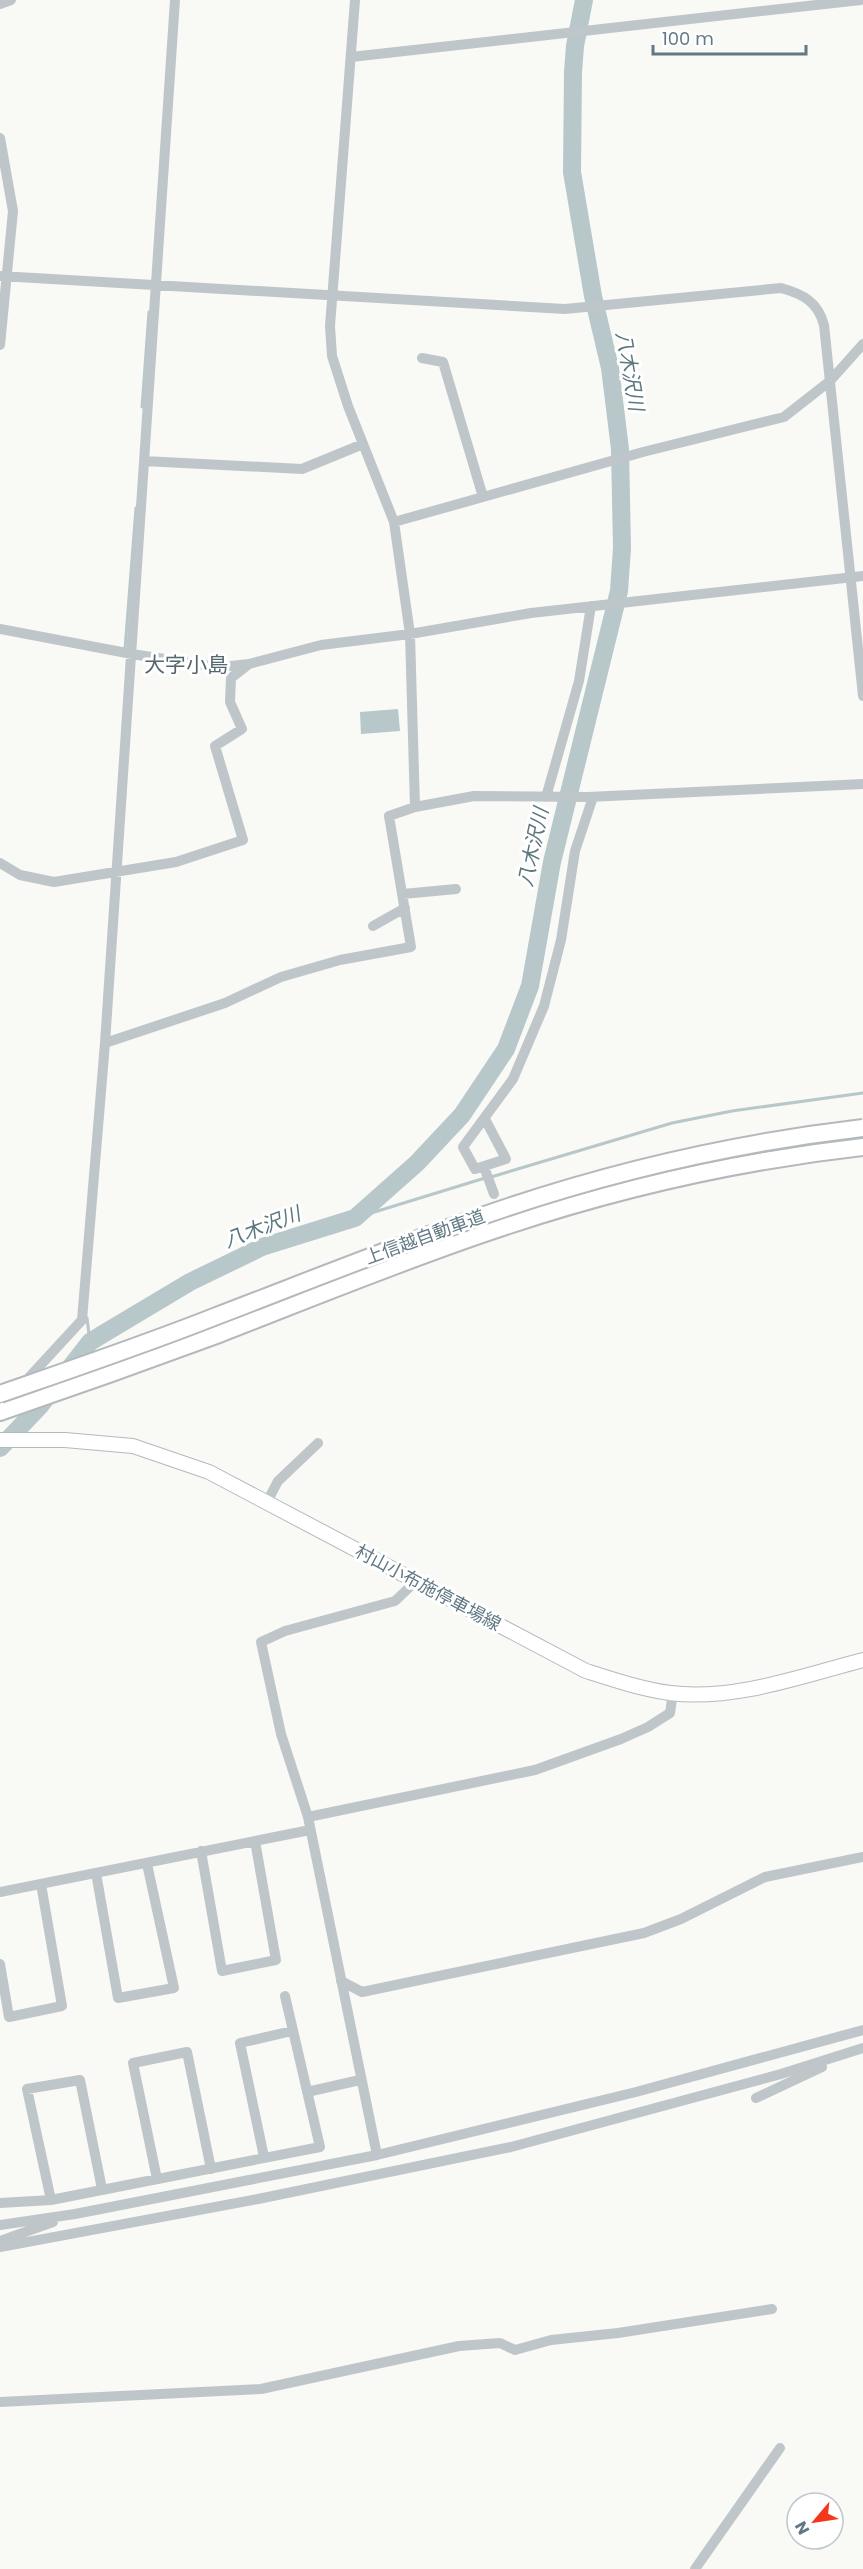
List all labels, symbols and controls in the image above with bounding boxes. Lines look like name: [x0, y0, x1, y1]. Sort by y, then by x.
scale bar: [653, 18, 806, 56]
text: 100 m: [662, 26, 714, 51]
water label: 八木沢川: [609, 329, 651, 415]
district label: 大字小島: [144, 650, 228, 679]
water label: 八木沢川: [511, 803, 555, 889]
water label: 八木沢川: [220, 1199, 306, 1254]
street label: 上信越自動車道: [361, 1203, 488, 1270]
street label: 村山小布施停車場線: [351, 1538, 506, 1637]
north arrow: [785, 2491, 845, 2551]
text: N: [789, 2517, 815, 2539]

